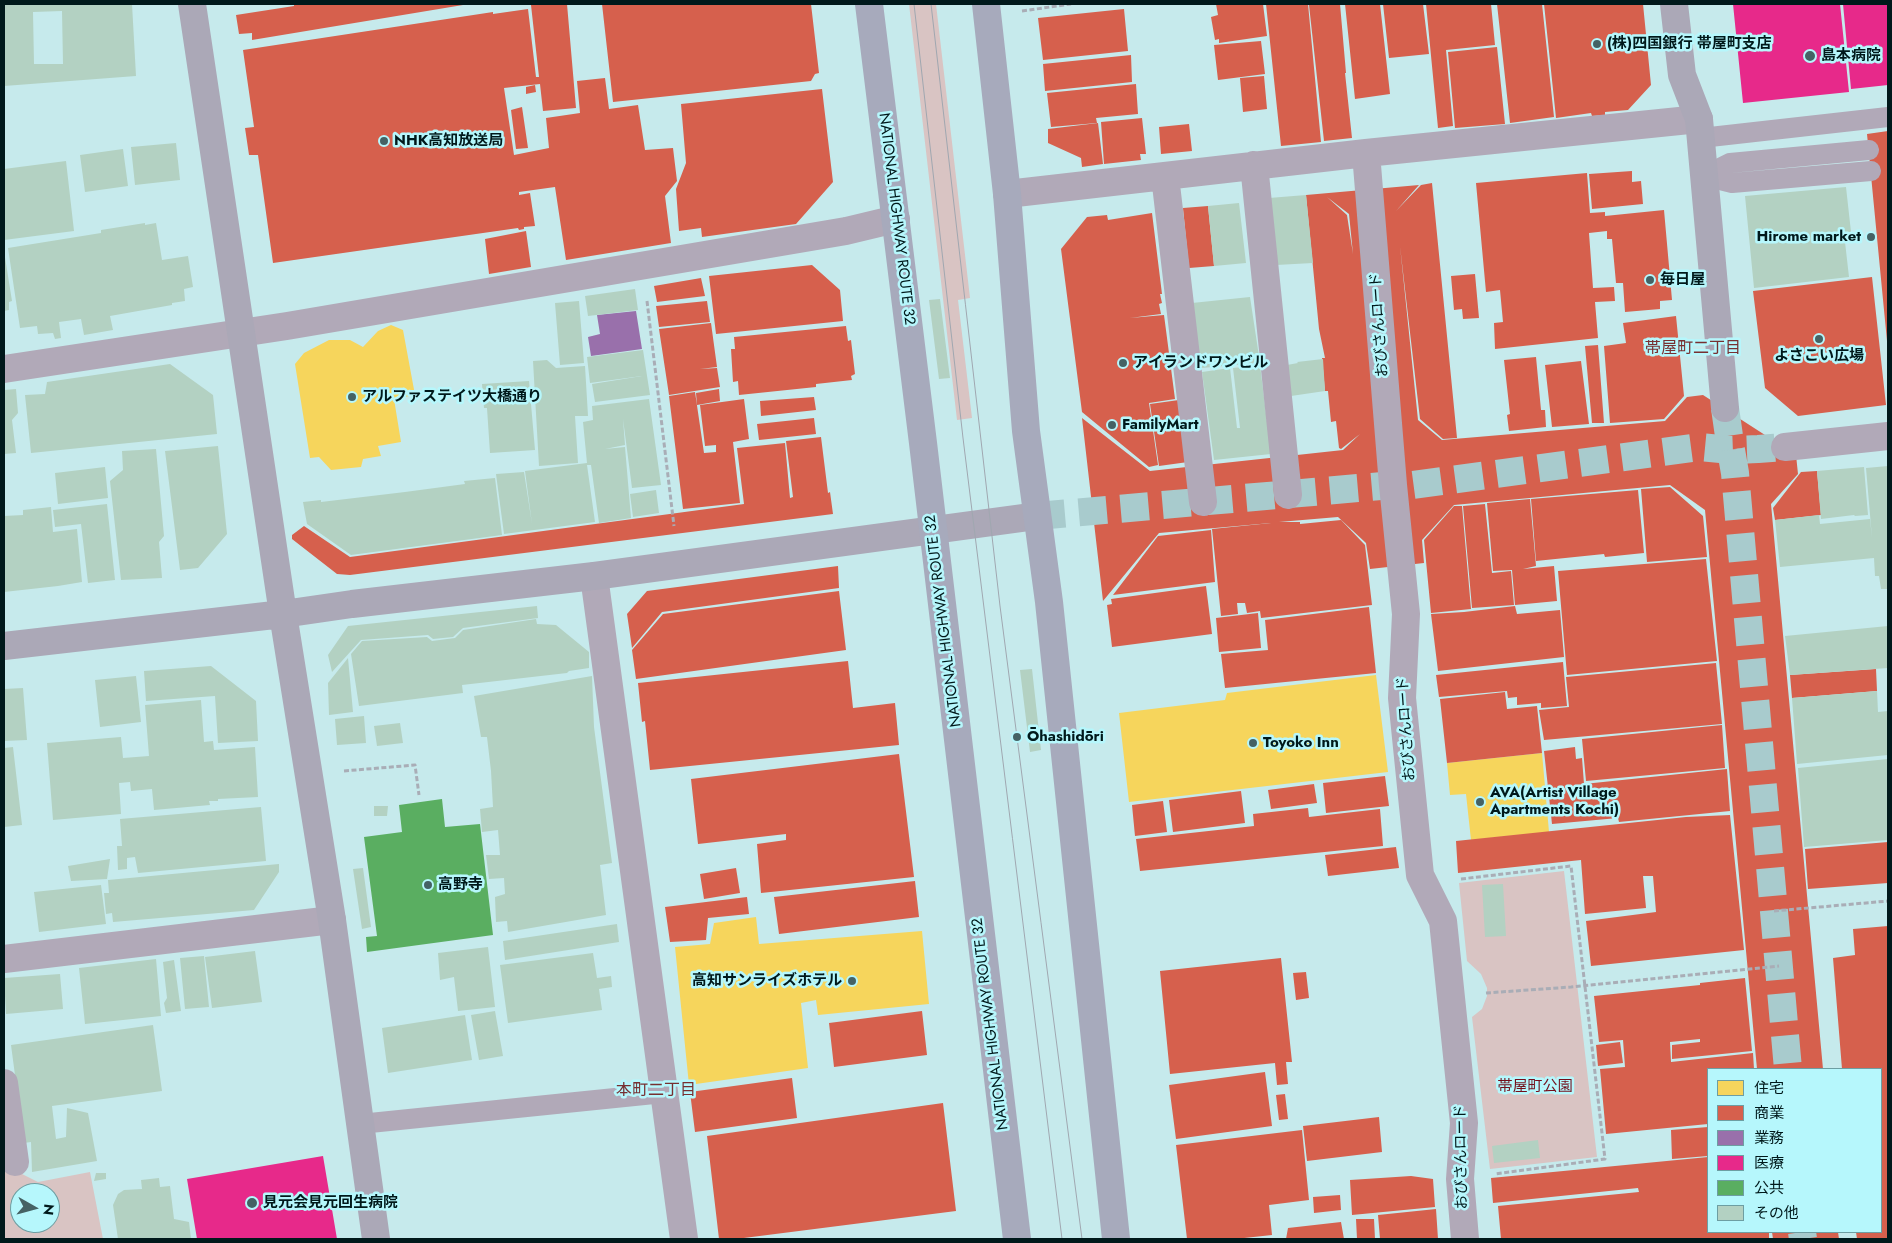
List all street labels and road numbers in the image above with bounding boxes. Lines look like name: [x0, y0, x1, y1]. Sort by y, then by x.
street label: NATIONAL HIGHWAY ROUTE 32: [874, 112, 918, 326]
street label: おびさんロード: [1367, 272, 1393, 378]
street label: NATIONAL HIGHWAY ROUTE 32: [922, 514, 966, 728]
street label: おびさんロード: [1394, 676, 1420, 782]
street label: NATIONAL HIGHWAY ROUTE 32: [969, 917, 1013, 1131]
street label: おびさんロード: [1452, 1104, 1472, 1210]

